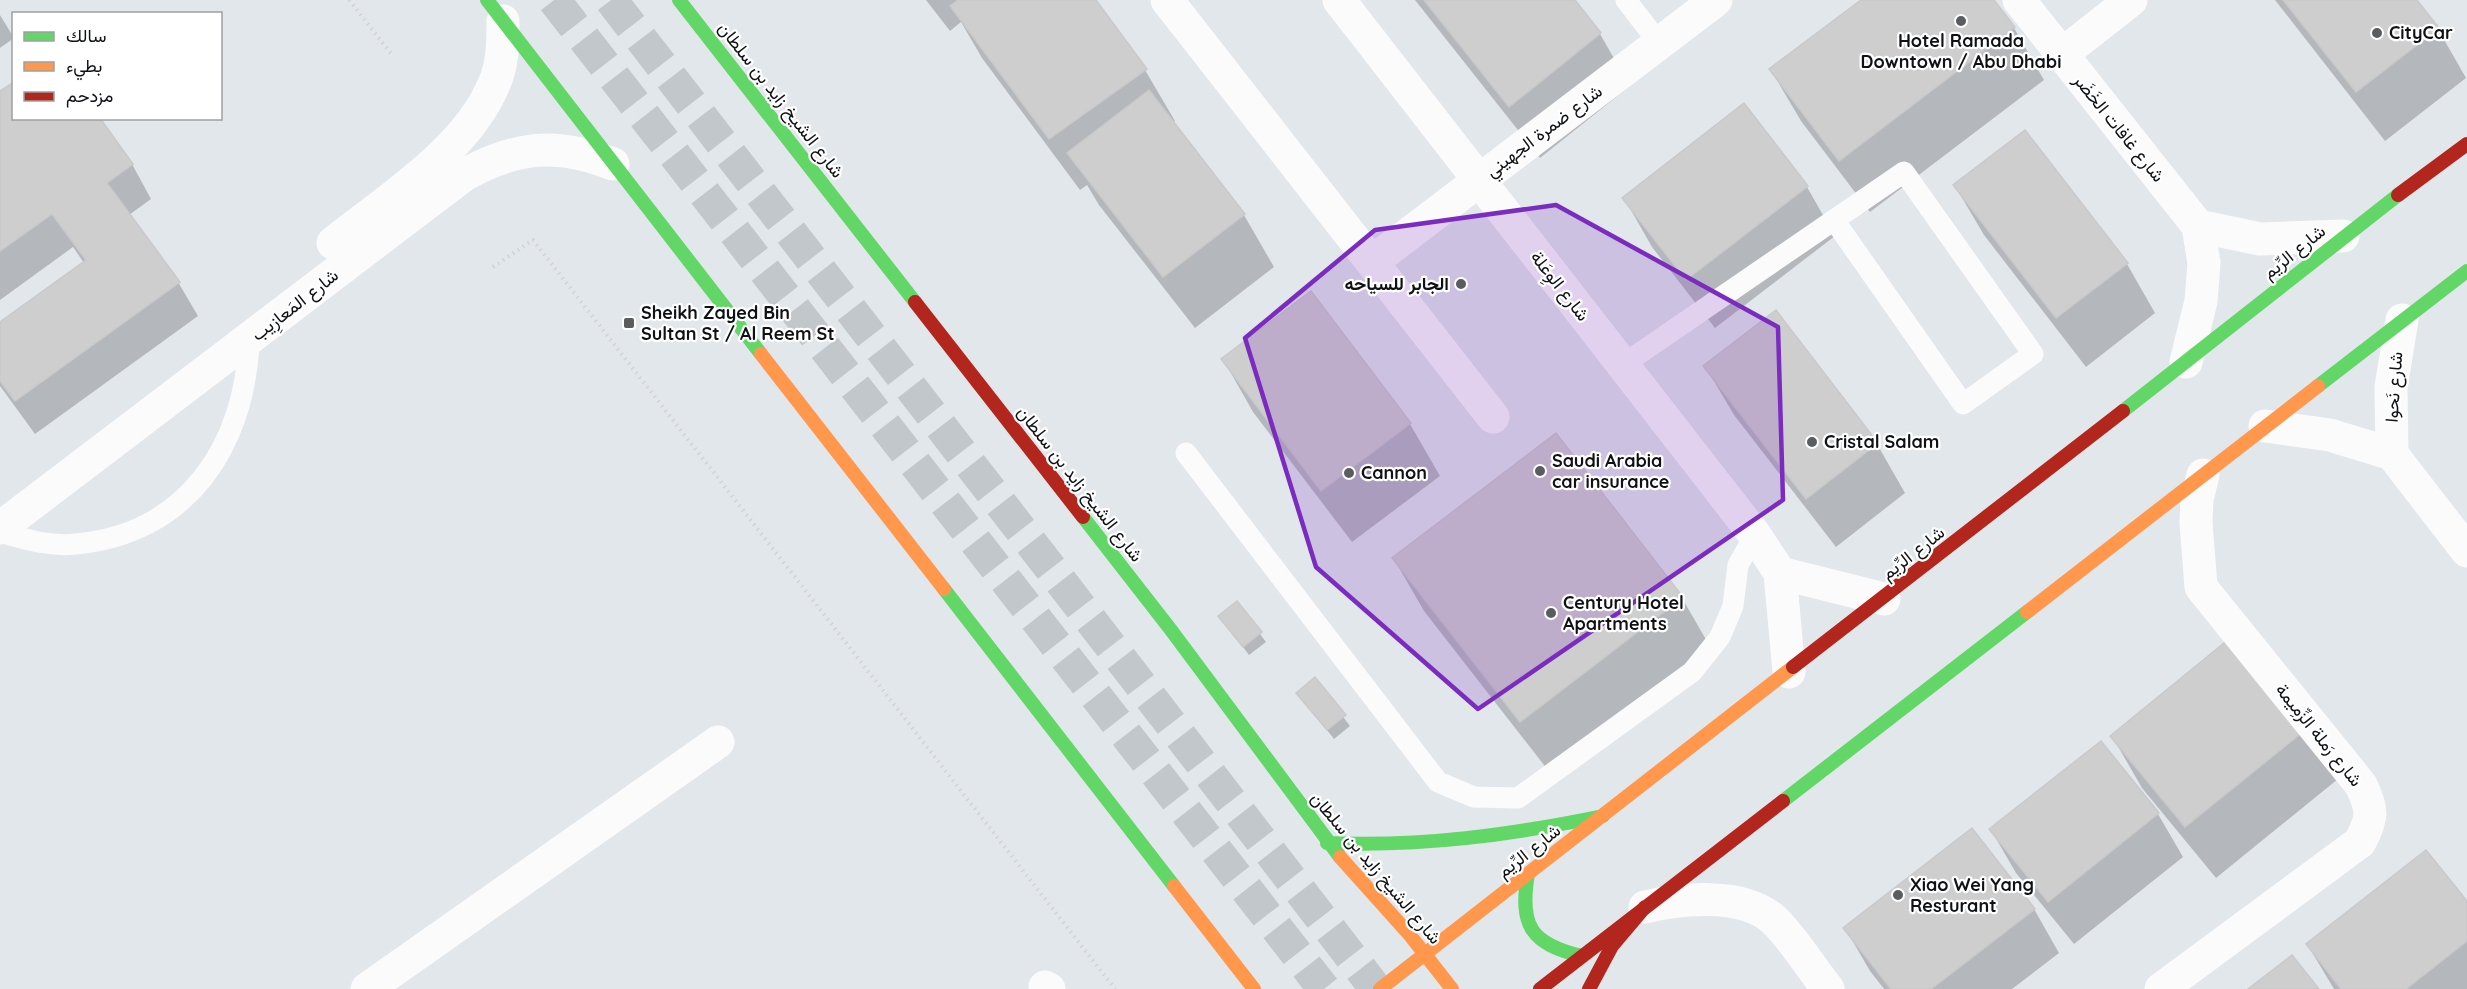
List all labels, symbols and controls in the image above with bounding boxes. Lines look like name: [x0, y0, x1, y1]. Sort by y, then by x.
legend: [12, 12, 222, 120]
marker: Hotel Ramada Downtown / Abu Dhabi: [1954, 14, 1968, 28]
street label: شارع الشيخ زايد بن سلطان: [712, 17, 850, 183]
place label: CityCar: [2389, 21, 2453, 44]
text: سالك: [66, 24, 106, 47]
marker: CityCar: [2370, 26, 2384, 40]
place label: Hotel Ramada Downtown / Abu Dhabi: [1861, 29, 2061, 73]
text: بطيء: [66, 54, 102, 81]
street label: شارع غافات الخَضَر: [2067, 68, 2170, 187]
street label: شارع ضمرة الجهيني: [1481, 79, 1609, 185]
text: مزدحم: [66, 84, 113, 108]
street label: شارع الرِّيم: [2258, 219, 2330, 285]
street label: شارع الوِعَلة: [1523, 246, 1595, 327]
street label: شارع المَعازِيب: [247, 263, 345, 348]
place label: الجابر للسياحه: [1344, 272, 1449, 295]
marker: الجابر للسياحه: [1454, 277, 1468, 291]
place label: Sheikh Zayed Bin Sultan St / Al Reem St: [641, 301, 835, 345]
marker: Sheikh Zayed Bin Sultan St / Al Reem St: [622, 316, 636, 330]
street label: شارع نَحوا: [2380, 351, 2408, 423]
street label: شارع الشيخ زايد بن سلطان: [1011, 401, 1149, 567]
place label: Cristal Salam: [1824, 430, 1939, 453]
marker: Cristal Salam: [1805, 435, 1819, 449]
place label: Saudi Arabia car insurance: [1552, 449, 1669, 493]
place label: Cannon: [1361, 461, 1427, 484]
marker: Saudi Arabia car insurance: [1533, 464, 1547, 478]
marker: Cannon: [1342, 466, 1356, 480]
street label: شارع الرِّيم: [1876, 521, 1950, 585]
place label: Century Hotel Apartments: [1563, 591, 1684, 635]
marker: Century Hotel Apartments: [1544, 606, 1558, 620]
street label: شارع رَملة الزِّمِيمة: [2270, 678, 2368, 792]
street label: شارع الشيخ زايد بن سلطان: [1305, 787, 1447, 949]
street label: شارع الرِّيم: [1492, 819, 1566, 883]
place label: Xiao Wei Yang Resturant: [1910, 873, 2034, 917]
marker: Xiao Wei Yang Resturant: [1891, 888, 1905, 902]

